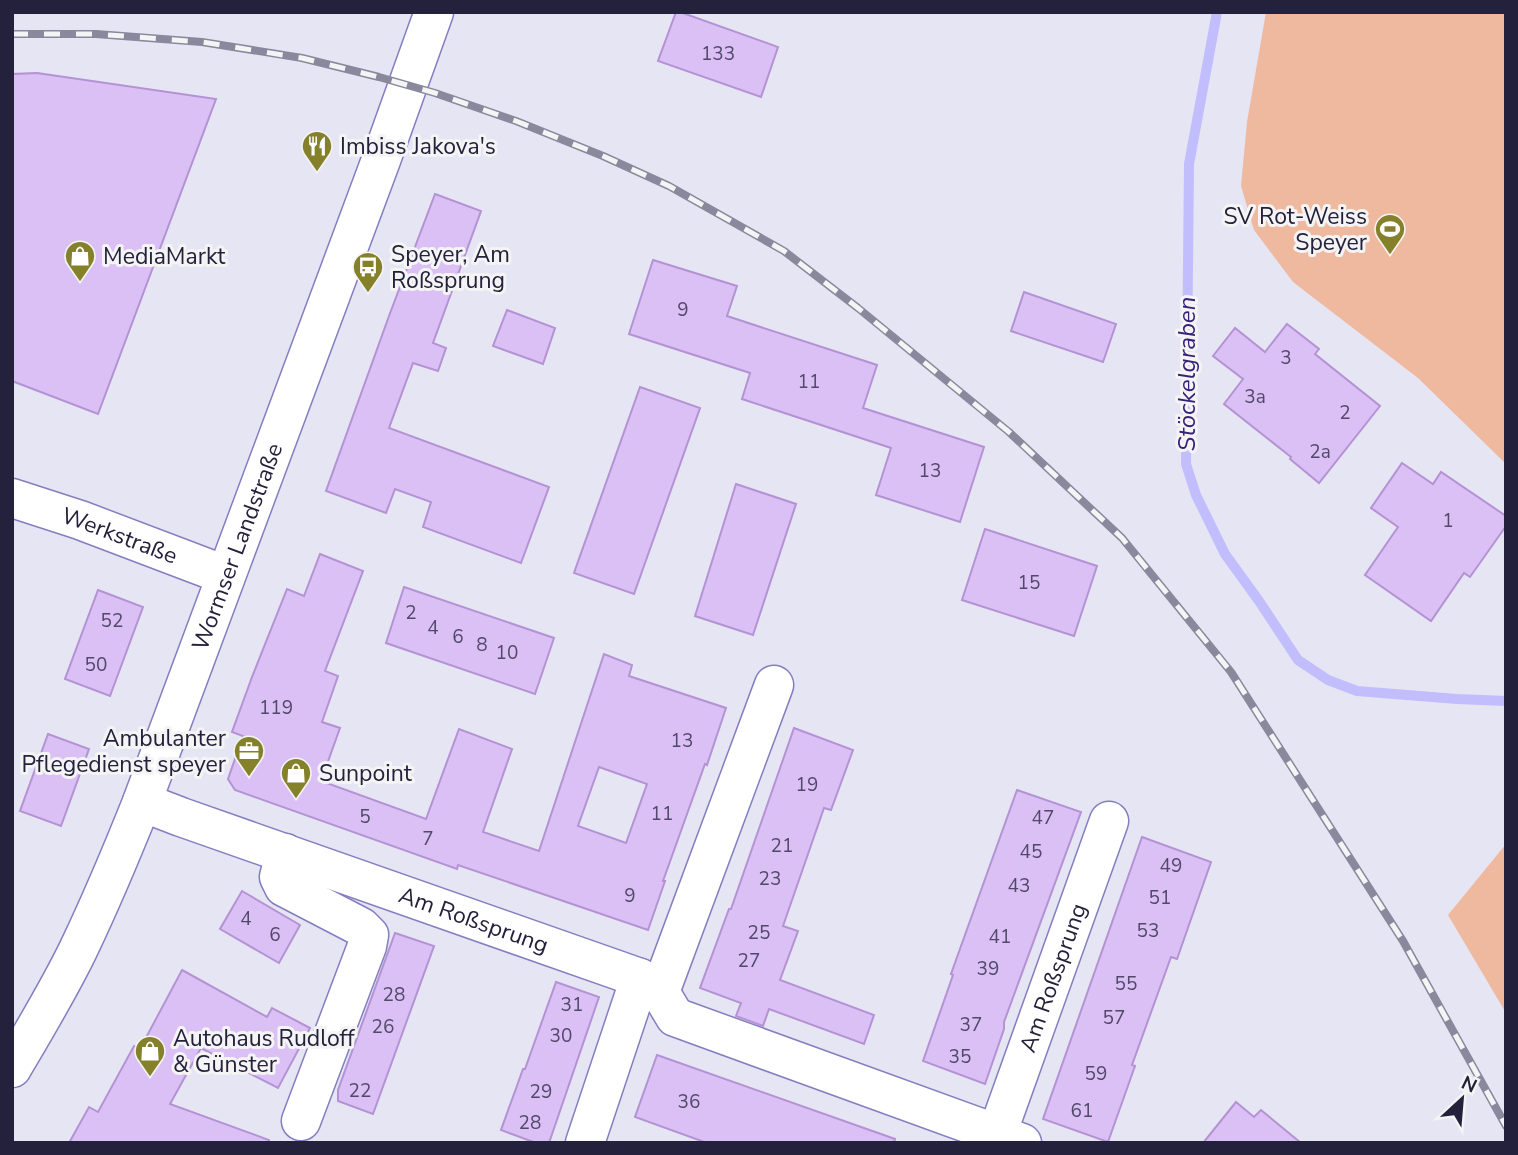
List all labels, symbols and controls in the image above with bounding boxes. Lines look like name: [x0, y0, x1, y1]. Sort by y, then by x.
house number: 133: [701, 41, 735, 67]
restaurant icon: Imbiss Jakova's: [300, 129, 334, 173]
place label: Imbiss Jakova's: [340, 131, 496, 162]
place label: SV Rot-Weiss Speyer: [1223, 201, 1368, 258]
sports icon: SV Rot-Weiss Speyer: [1373, 212, 1407, 256]
shop icon: MediaMarkt: [63, 239, 97, 283]
place label: Speyer, Am Roßsprung: [391, 239, 510, 296]
place label: MediaMarkt: [103, 241, 226, 272]
bus stop icon: Speyer, Am Roßsprung: [351, 250, 385, 294]
house number: 9: [677, 297, 689, 323]
water label: Stöckelgraben: [1171, 297, 1203, 451]
house number: 3: [1280, 345, 1292, 371]
house number: 11: [798, 369, 820, 395]
house number: 3a: [1244, 384, 1266, 410]
house number: 2: [1339, 400, 1351, 426]
street label: Wormser Landstraße: [184, 439, 290, 655]
house number: 2a: [1309, 439, 1331, 465]
house number: 13: [919, 458, 941, 484]
street label: Werkstraße: [58, 500, 182, 571]
house number: 1: [1442, 508, 1454, 534]
house number: 15: [1018, 570, 1040, 596]
house number: 2: [405, 600, 417, 626]
house number: 52: [101, 608, 123, 634]
house number: 4: [427, 615, 439, 641]
house number: 6: [452, 624, 464, 650]
house number: 8: [476, 632, 488, 658]
house number: 10: [496, 640, 518, 666]
house number: 50: [85, 652, 107, 678]
house number: 119: [259, 695, 293, 721]
place label: Ambulanter Pflegedienst speyer: [22, 723, 227, 780]
house number: 13: [671, 728, 693, 754]
office icon: Ambulanter Pflegedienst speyer: [232, 734, 266, 778]
shop icon: Sunpoint: [279, 756, 313, 800]
place label: Sunpoint: [319, 758, 413, 789]
house number: 19: [796, 772, 818, 798]
house number: 11: [651, 801, 673, 827]
house number: 5: [359, 804, 371, 830]
house number: 47: [1032, 805, 1054, 831]
house number: 7: [422, 826, 434, 852]
house number: 21: [771, 833, 793, 859]
house number: 45: [1020, 839, 1042, 865]
house number: 49: [1160, 853, 1182, 879]
house number: 23: [759, 866, 781, 892]
house number: 43: [1008, 873, 1030, 899]
street label: Am Roßsprung: [395, 879, 553, 960]
house number: 9: [624, 883, 636, 909]
house number: 51: [1149, 885, 1171, 911]
street label: Am Roßsprung: [1012, 899, 1094, 1057]
house number: 4: [240, 906, 252, 932]
house number: 53: [1137, 918, 1159, 944]
house number: 25: [748, 920, 770, 946]
house number: 6: [269, 922, 281, 948]
house number: 41: [989, 924, 1011, 950]
house number: 27: [738, 948, 760, 974]
house number: 39: [977, 956, 999, 982]
house number: 55: [1115, 971, 1137, 997]
house number: 28: [383, 982, 405, 1008]
house number: 31: [561, 992, 583, 1018]
house number: 57: [1103, 1005, 1125, 1031]
house number: 37: [960, 1012, 982, 1038]
house number: 26: [372, 1014, 394, 1040]
place label: Autohaus Rudloff & Günster: [173, 1023, 355, 1080]
house number: 30: [550, 1023, 572, 1049]
shop icon: Autohaus Rudloff & Günster: [133, 1034, 167, 1078]
house number: 35: [949, 1044, 971, 1070]
house number: 59: [1085, 1061, 1107, 1087]
north arrow: [1427, 1064, 1497, 1134]
text: N: [1457, 1070, 1481, 1099]
house number: 22: [349, 1078, 371, 1104]
house number: 29: [530, 1079, 552, 1105]
house number: 36: [678, 1089, 700, 1115]
house number: 61: [1071, 1098, 1093, 1124]
house number: 28: [519, 1110, 541, 1136]

